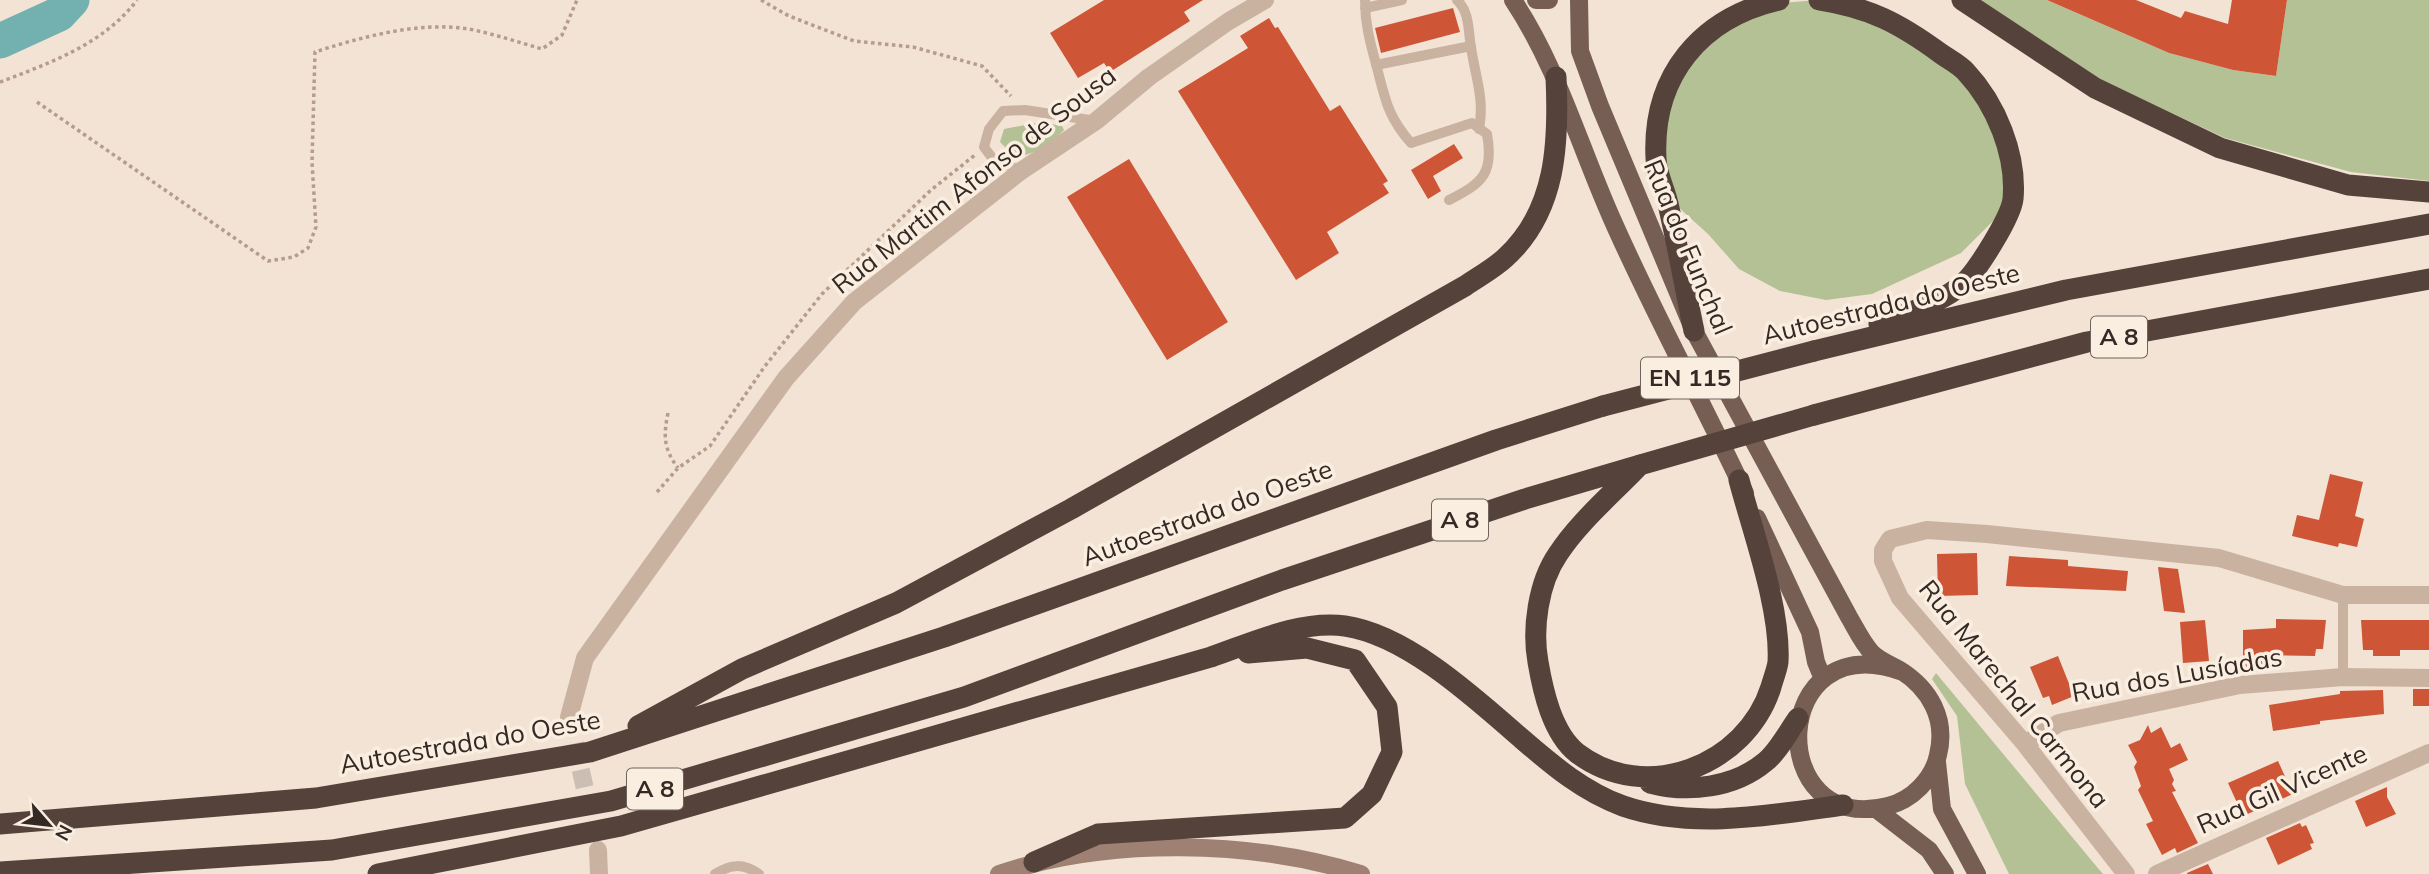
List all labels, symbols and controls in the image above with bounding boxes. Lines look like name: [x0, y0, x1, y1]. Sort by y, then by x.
street label: Rua Martim Afonso de Sousa: [825, 58, 1122, 301]
street label: Rua do Funchal: [1637, 154, 1740, 339]
street label: Autoestrada do Oeste: [1759, 256, 2023, 351]
road number: A 8: [2091, 316, 2147, 358]
road number: EN 115: [1641, 358, 1739, 398]
street label: Autoestrada do Oeste: [1077, 452, 1337, 573]
road number: A 8: [1432, 500, 1488, 540]
street label: Rua Marechal Carmona: [1912, 573, 2117, 815]
street label: Rua dos Lusíadas: [2069, 640, 2285, 709]
street label: Autoestrada do Oeste: [337, 702, 603, 781]
street label: Rua Gil Vicente: [2191, 736, 2372, 841]
road number: A 8: [627, 768, 683, 810]
north arrow: [14, 790, 84, 860]
text: N: [50, 821, 78, 845]

